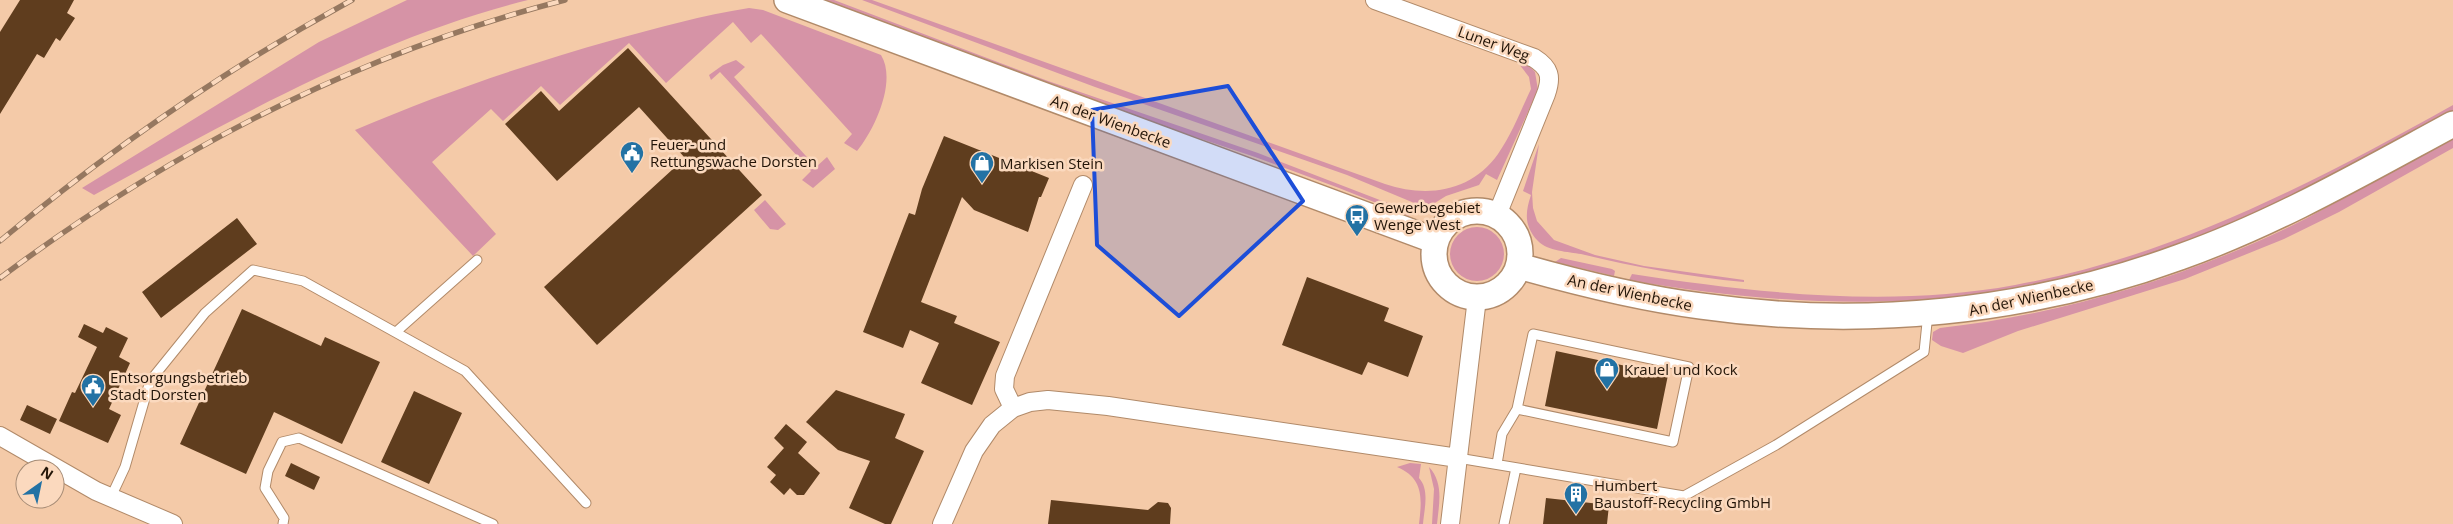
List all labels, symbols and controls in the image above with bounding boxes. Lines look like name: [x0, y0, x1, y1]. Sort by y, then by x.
street label: Luner Weg: [1455, 21, 1533, 65]
street label: An der Wienbecke: [1048, 90, 1174, 152]
place label: Feuer- und Rettungswache Dorsten: [650, 134, 817, 171]
public building icon: Feuer- und Rettungswache Dorsten: [619, 140, 645, 174]
shop icon: Markisen Stein: [969, 150, 995, 184]
place label: Markisen Stein: [1000, 153, 1103, 173]
place label: Gewerbegebiet Wenge West: [1374, 197, 1480, 234]
bus stop icon: Gewerbegebiet Wenge West: [1344, 203, 1370, 237]
street label: An der Wienbecke: [1566, 269, 1694, 315]
street label: An der Wienbecke: [1967, 274, 2095, 320]
shop icon: Krauel und Kock: [1594, 356, 1620, 390]
place label: Krauel und Kock: [1624, 359, 1738, 379]
place label: Entsorgungsbetrieb Stadt Dorsten: [110, 367, 247, 404]
public building icon: Entsorgungsbetrieb Stadt Dorsten: [80, 373, 106, 407]
north arrow: [15, 459, 65, 509]
text: N: [37, 462, 57, 484]
place label: Humbert Baustoff-Recycling GmbH: [1594, 475, 1771, 512]
building icon: Humbert Baustoff-Recycling GmbH: [1563, 481, 1589, 515]

